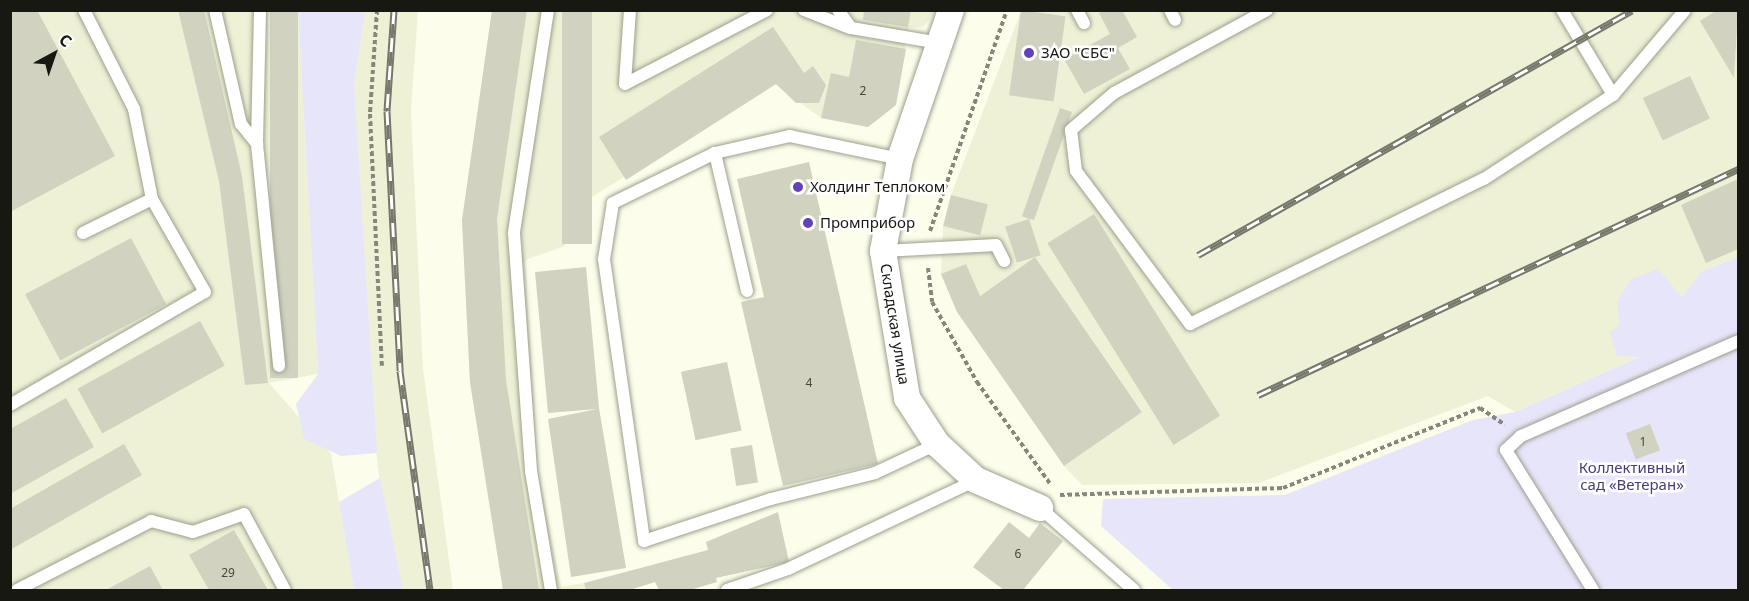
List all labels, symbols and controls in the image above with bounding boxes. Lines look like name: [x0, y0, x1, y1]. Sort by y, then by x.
north arrow: [24, 24, 84, 84]
text: С: [55, 28, 77, 52]
place label: ЗАО "СБС": [1041, 44, 1115, 62]
marker: ЗАО "СБС": [1022, 46, 1036, 60]
house number: 2: [860, 84, 866, 98]
place label: Холдинг Теплоком: [810, 178, 945, 196]
marker: Холдинг Теплоком: [791, 180, 805, 194]
place label: Промприбор: [820, 214, 915, 232]
marker: Промприбор: [801, 216, 815, 230]
street label: Складская улица: [877, 262, 913, 386]
house number: 4: [806, 376, 812, 390]
house number: 1: [1640, 435, 1646, 449]
park label: Коллективный сад «Ветеран»: [1579, 458, 1685, 493]
house number: 6: [1015, 547, 1021, 561]
house number: 29: [221, 566, 235, 580]

